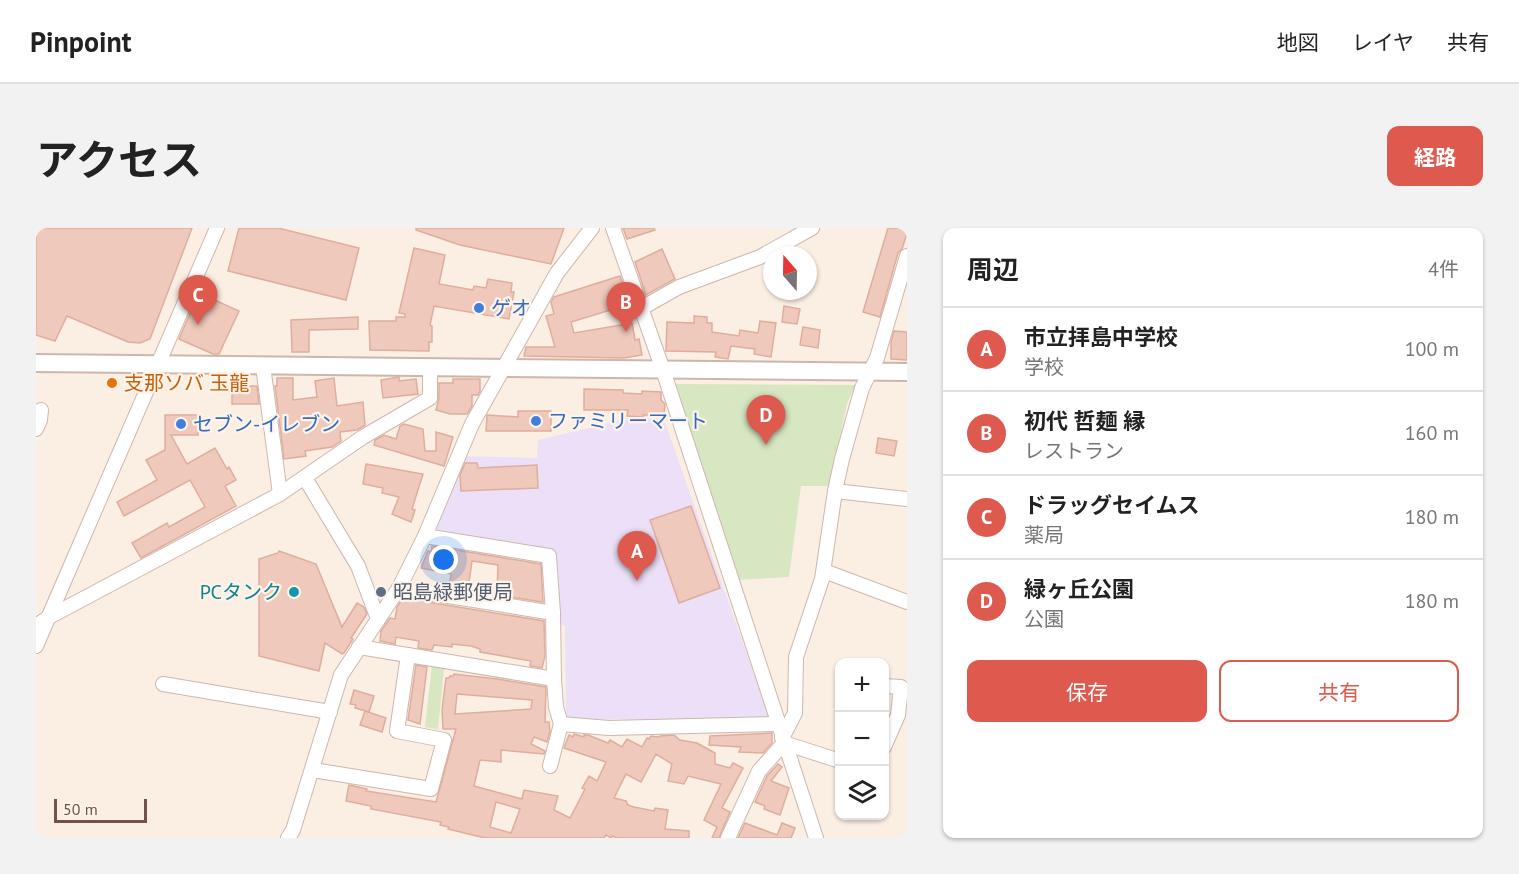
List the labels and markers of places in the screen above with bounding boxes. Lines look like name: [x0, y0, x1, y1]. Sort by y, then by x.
pin: C: [178, 276, 218, 325]
pin: B: [606, 282, 646, 332]
place label: ゲオ: [491, 295, 531, 321]
marker: ゲオ: [472, 301, 486, 315]
place label: 支那ソバ 玉龍: [124, 370, 249, 396]
marker: 支那ソバ 玉龍: [105, 376, 119, 390]
pin: D: [746, 396, 786, 445]
place label: ファミリーマート: [548, 408, 708, 434]
place label: セブン-イレブン: [193, 411, 340, 437]
marker: ファミリーマート: [529, 414, 543, 428]
marker: セブン-イレブン: [174, 417, 188, 431]
pin: A: [618, 532, 656, 581]
place label: PCタンク: [200, 579, 282, 605]
place label: 昭島緑郵便局: [393, 579, 513, 605]
marker: PCタンク: [287, 585, 301, 599]
marker: 昭島緑郵便局: [374, 585, 388, 599]

